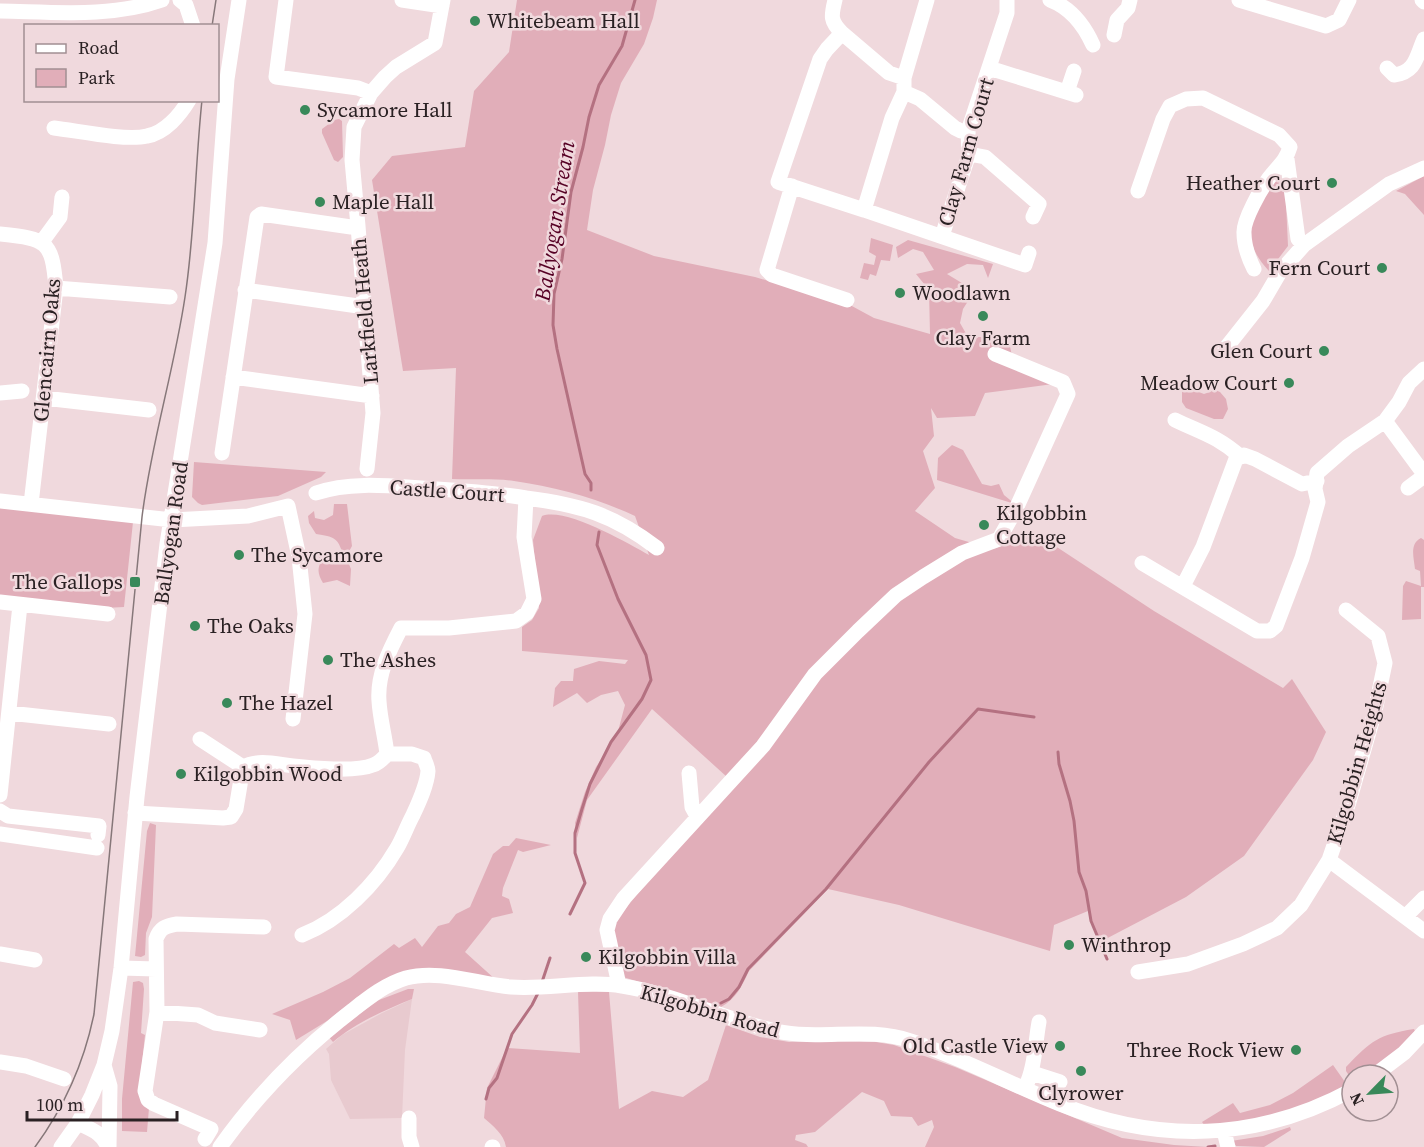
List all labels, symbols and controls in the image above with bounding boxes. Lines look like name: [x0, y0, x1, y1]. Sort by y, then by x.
place label: Whitebeam Hall: [487, 6, 640, 35]
marker: Whitebeam Hall: [468, 14, 482, 28]
legend: [24, 24, 219, 102]
text: Road: [78, 35, 119, 60]
text: Park: [78, 65, 115, 90]
street label: Clay Farm Court: [931, 74, 1001, 229]
place label: Sycamore Hall: [317, 95, 453, 124]
marker: Sycamore Hall: [298, 103, 312, 117]
water label: Ballyogan Stream: [526, 139, 581, 304]
place label: Heather Court: [1186, 168, 1320, 197]
marker: Heather Court: [1325, 176, 1339, 190]
place label: Maple Hall: [332, 187, 434, 216]
marker: Maple Hall: [313, 195, 327, 209]
street label: Larkfield Heath: [344, 237, 385, 385]
place label: Fern Court: [1269, 253, 1370, 282]
marker: Fern Court: [1375, 261, 1389, 275]
street label: Glencairn Oaks: [26, 277, 67, 423]
place label: Woodlawn: [912, 278, 1011, 307]
marker: Woodlawn: [893, 286, 907, 300]
marker: Clay Farm: [976, 309, 990, 323]
place label: Clay Farm: [935, 323, 1031, 352]
place label: Glen Court: [1210, 336, 1312, 365]
marker: Glen Court: [1317, 344, 1331, 358]
place label: Meadow Court: [1140, 368, 1277, 397]
marker: Meadow Court: [1282, 376, 1296, 390]
street label: Ballyogan Road: [146, 459, 195, 606]
street label: Castle Court: [389, 472, 505, 509]
place label: Kilgobbin Cottage: [996, 498, 1088, 551]
marker: Kilgobbin Cottage: [977, 518, 991, 532]
place label: The Sycamore: [251, 540, 383, 569]
marker: The Sycamore: [232, 548, 246, 562]
place label: The Gallops: [12, 567, 123, 596]
marker: The Gallops: [128, 575, 142, 589]
place label: The Oaks: [207, 611, 294, 640]
marker: The Oaks: [188, 619, 202, 633]
place label: The Ashes: [340, 645, 436, 674]
marker: The Ashes: [321, 653, 335, 667]
street label: Kilgobbin Heights: [1319, 678, 1394, 848]
place label: The Hazel: [239, 688, 333, 717]
marker: The Hazel: [220, 696, 234, 710]
place label: Kilgobbin Wood: [193, 759, 342, 788]
marker: Kilgobbin Wood: [174, 767, 188, 781]
place label: Winthrop: [1081, 930, 1171, 959]
marker: Winthrop: [1062, 938, 1076, 952]
place label: Kilgobbin Villa: [598, 942, 737, 971]
marker: Kilgobbin Villa: [579, 950, 593, 964]
street label: Kilgobbin Road: [637, 977, 783, 1044]
place label: Old Castle View: [903, 1031, 1048, 1060]
place label: Three Rock View: [1127, 1035, 1284, 1064]
marker: Old Castle View: [1053, 1039, 1067, 1053]
marker: Three Rock View: [1289, 1043, 1303, 1057]
north arrow: [1340, 1063, 1400, 1123]
marker: Clyrower: [1074, 1064, 1088, 1078]
place label: Clyrower: [1038, 1078, 1124, 1107]
scale bar: [27, 1084, 177, 1122]
text: N: [1344, 1089, 1369, 1109]
text: 100 m: [36, 1092, 83, 1117]

